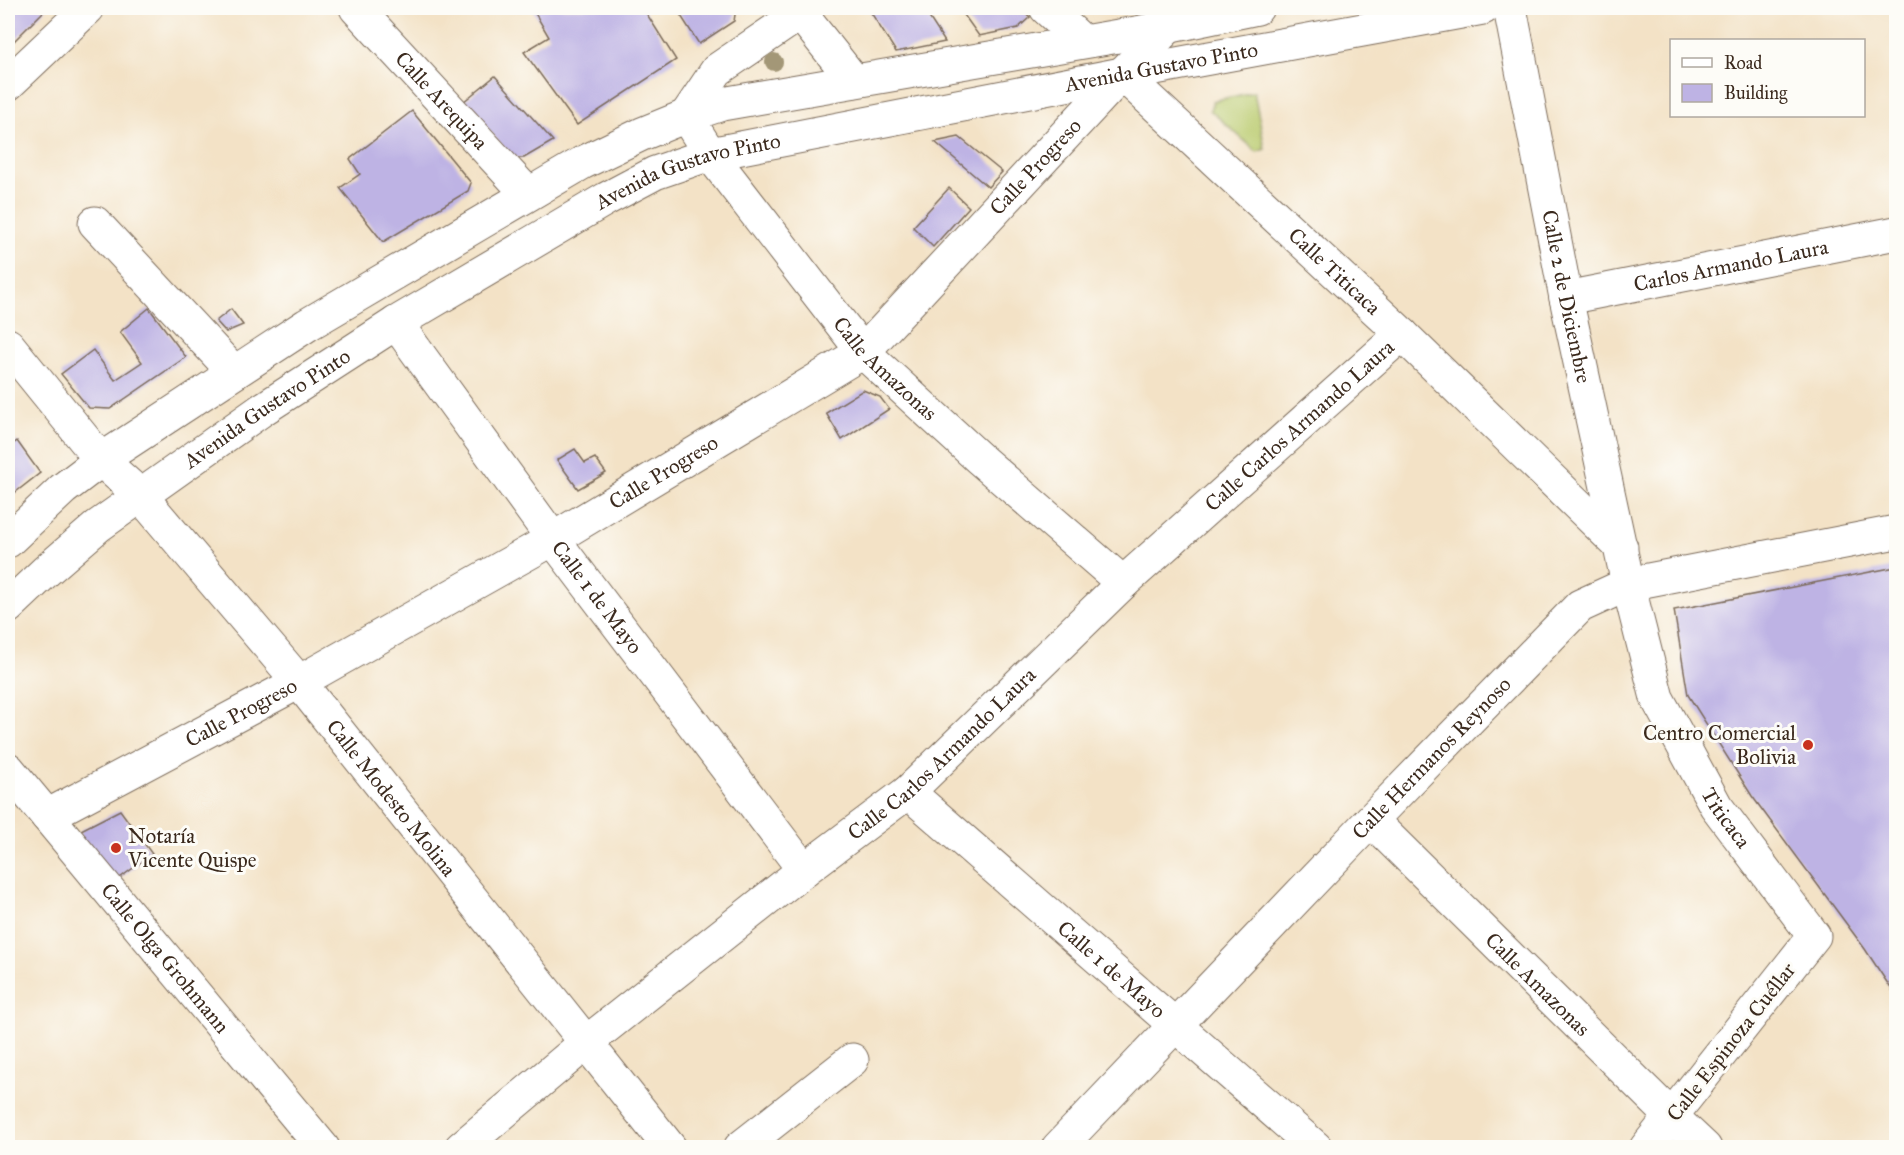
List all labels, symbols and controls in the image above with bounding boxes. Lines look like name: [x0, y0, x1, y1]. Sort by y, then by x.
street label: Avenida Gustavo Pinto: [1062, 36, 1260, 98]
legend: [1670, 39, 1865, 117]
street label: Calle Arequipa: [390, 46, 494, 155]
text: Road: [1724, 52, 1762, 74]
text: Building: [1724, 82, 1788, 105]
street label: Calle Progreso: [984, 113, 1087, 221]
street label: Avenida Gustavo Pinto: [589, 128, 783, 216]
street label: Calle 2 de Diciembre: [1536, 208, 1597, 386]
street label: Calle Titicaca: [1283, 222, 1386, 321]
street label: Carlos Armando Laura: [1631, 234, 1830, 297]
street label: Calle Amazonas: [828, 311, 942, 426]
street label: Calle Carlos Armando Laura: [1199, 334, 1400, 517]
street label: Avenida Gustavo Pinto: [178, 343, 355, 475]
street label: Calle Progreso: [604, 429, 723, 515]
street label: Calle 1 de Mayo: [546, 535, 648, 659]
street label: Calle Carlos Armando Laura: [842, 662, 1041, 846]
street label: Calle Hermanos Reynoso: [1347, 671, 1517, 845]
street label: Calle Progreso: [181, 672, 302, 753]
street label: Calle Modesto Molina: [321, 714, 462, 882]
place label: Centro Comercial Bolivia: [1643, 720, 1796, 770]
marker: Centro Comercial Bolivia: [1801, 738, 1815, 752]
street label: Titicaca: [1695, 783, 1756, 854]
place label: Notaría Vicente Quispe: [127, 823, 257, 873]
marker: Notaría Vicente Quispe: [109, 841, 123, 855]
street label: Calle Olga Grohmann: [95, 878, 235, 1039]
street label: Calle 1 de Mayo: [1052, 915, 1171, 1024]
street label: Calle Amazonas: [1480, 927, 1595, 1042]
street label: Calle Espinoza Cuéllar: [1661, 957, 1801, 1127]

